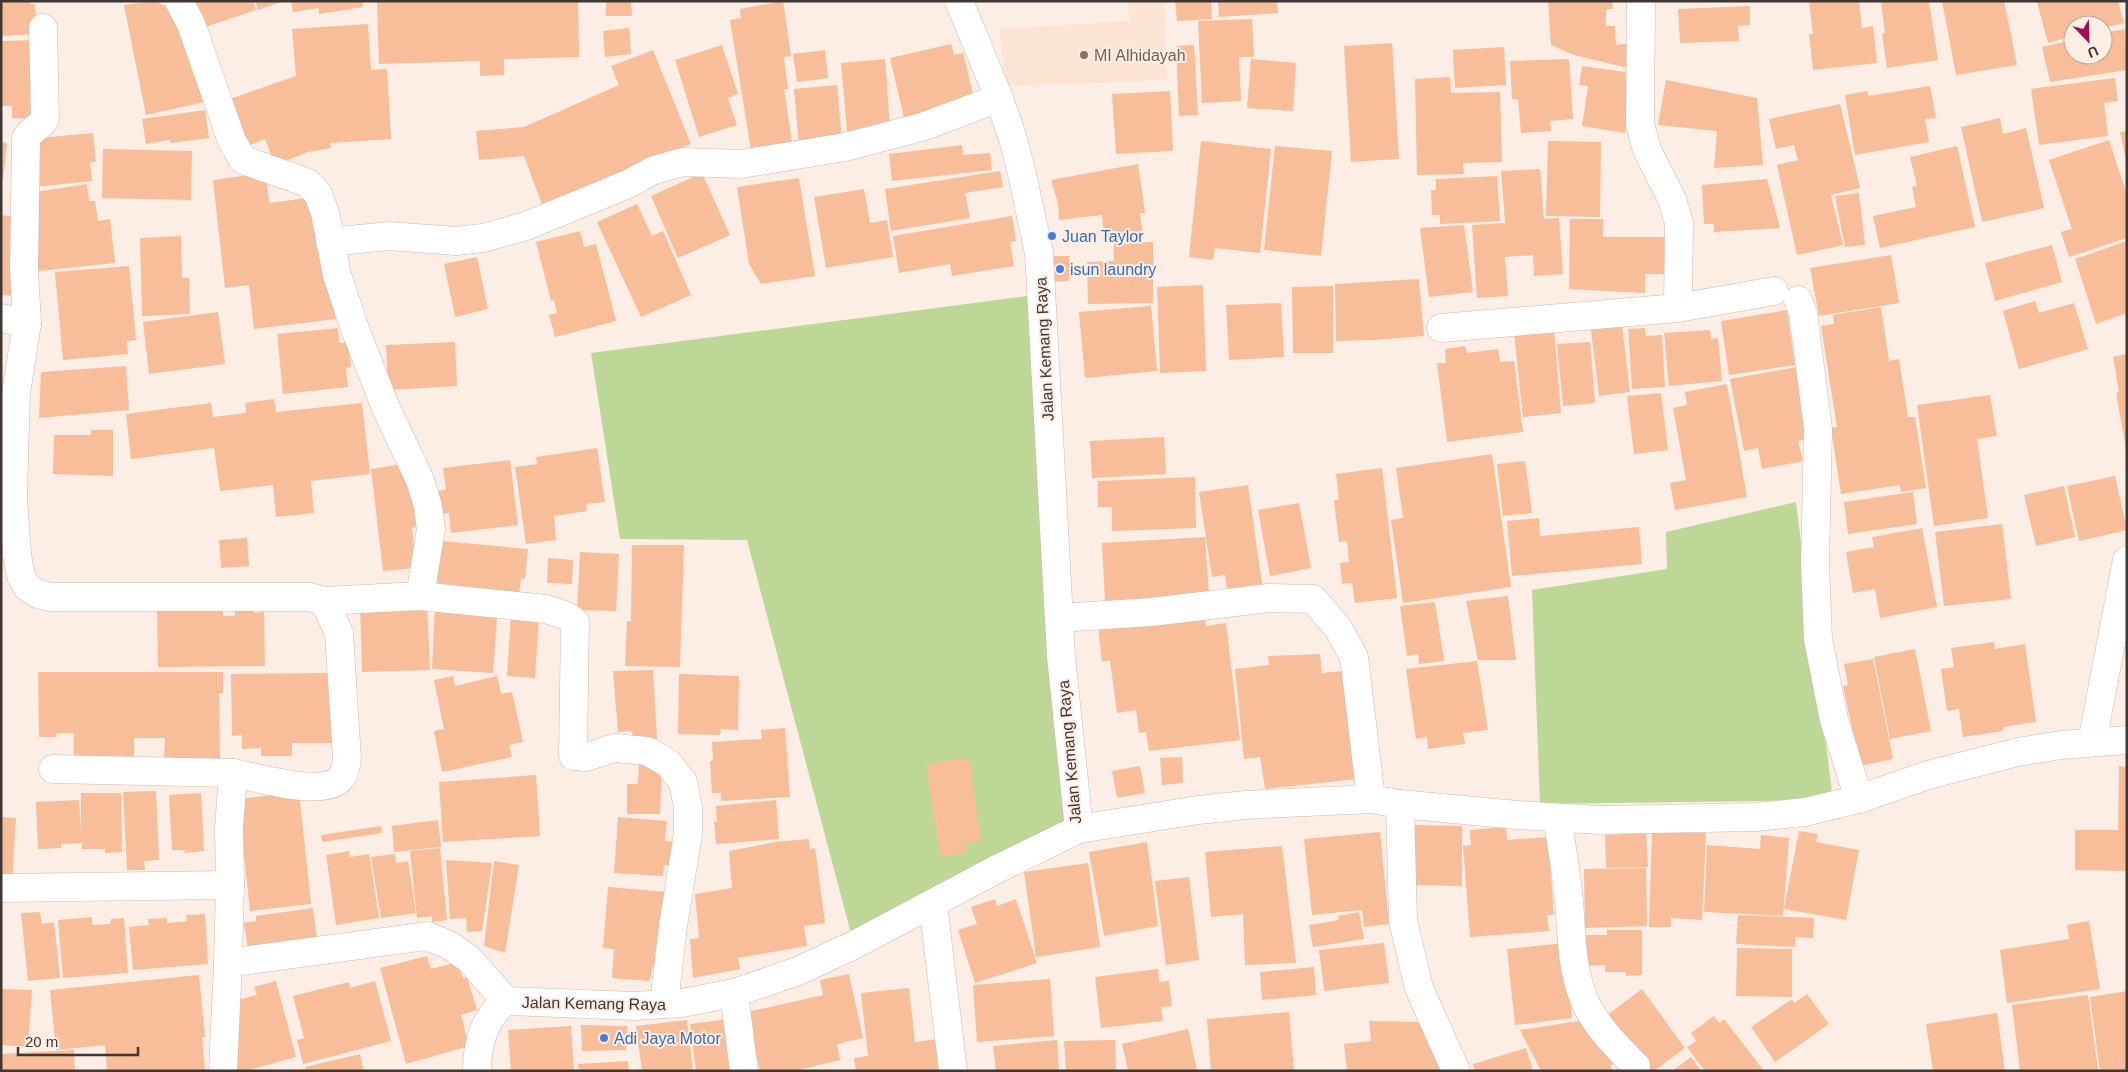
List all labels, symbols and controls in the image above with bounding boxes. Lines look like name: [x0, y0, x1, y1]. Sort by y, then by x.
north arrow: [2063, 15, 2113, 65]
text: U: [2085, 43, 2101, 61]
place label: MI Alhidayah: [1094, 47, 1186, 64]
marker: MI Alhidayah: [1078, 49, 1090, 61]
place label: Juan Taylor: [1062, 228, 1144, 245]
marker: Juan Taylor: [1046, 230, 1058, 242]
place label: isun laundry: [1070, 261, 1156, 278]
marker: isun laundry: [1054, 263, 1066, 275]
street label: Jalan Kemang Raya: [1032, 276, 1057, 421]
street label: Jalan Kemang Raya: [1055, 679, 1084, 824]
street label: Jalan Kemang Raya: [522, 994, 666, 1013]
scale bar: [18, 1024, 138, 1056]
place label: Adi Jaya Motor: [614, 1030, 721, 1047]
marker: Adi Jaya Motor: [598, 1032, 610, 1044]
text: 20 m: [25, 1033, 58, 1050]

